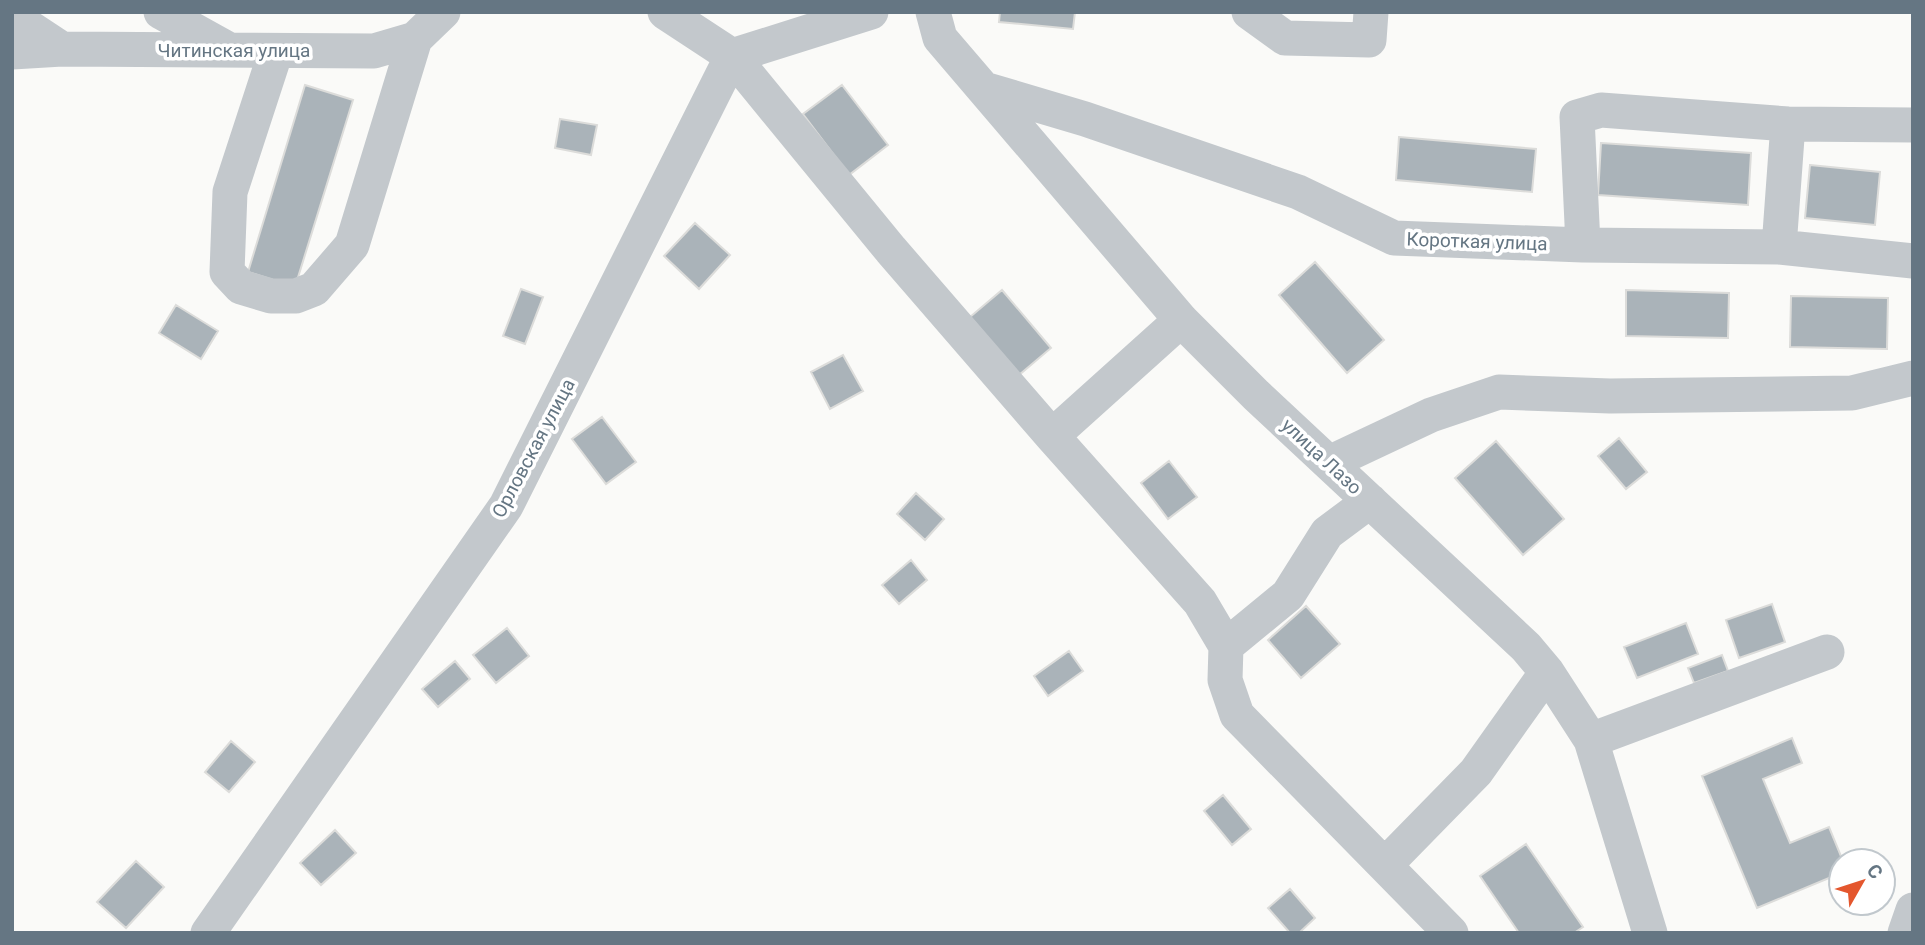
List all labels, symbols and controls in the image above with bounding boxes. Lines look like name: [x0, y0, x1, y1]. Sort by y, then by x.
street label: Читинская улица: [158, 39, 310, 62]
street label: Короткая улица: [1406, 228, 1548, 255]
street label: Орловская улица: [487, 375, 580, 522]
street label: улица Лазо: [1277, 413, 1366, 499]
north arrow: [1827, 847, 1897, 917]
text: С: [1862, 860, 1888, 884]

